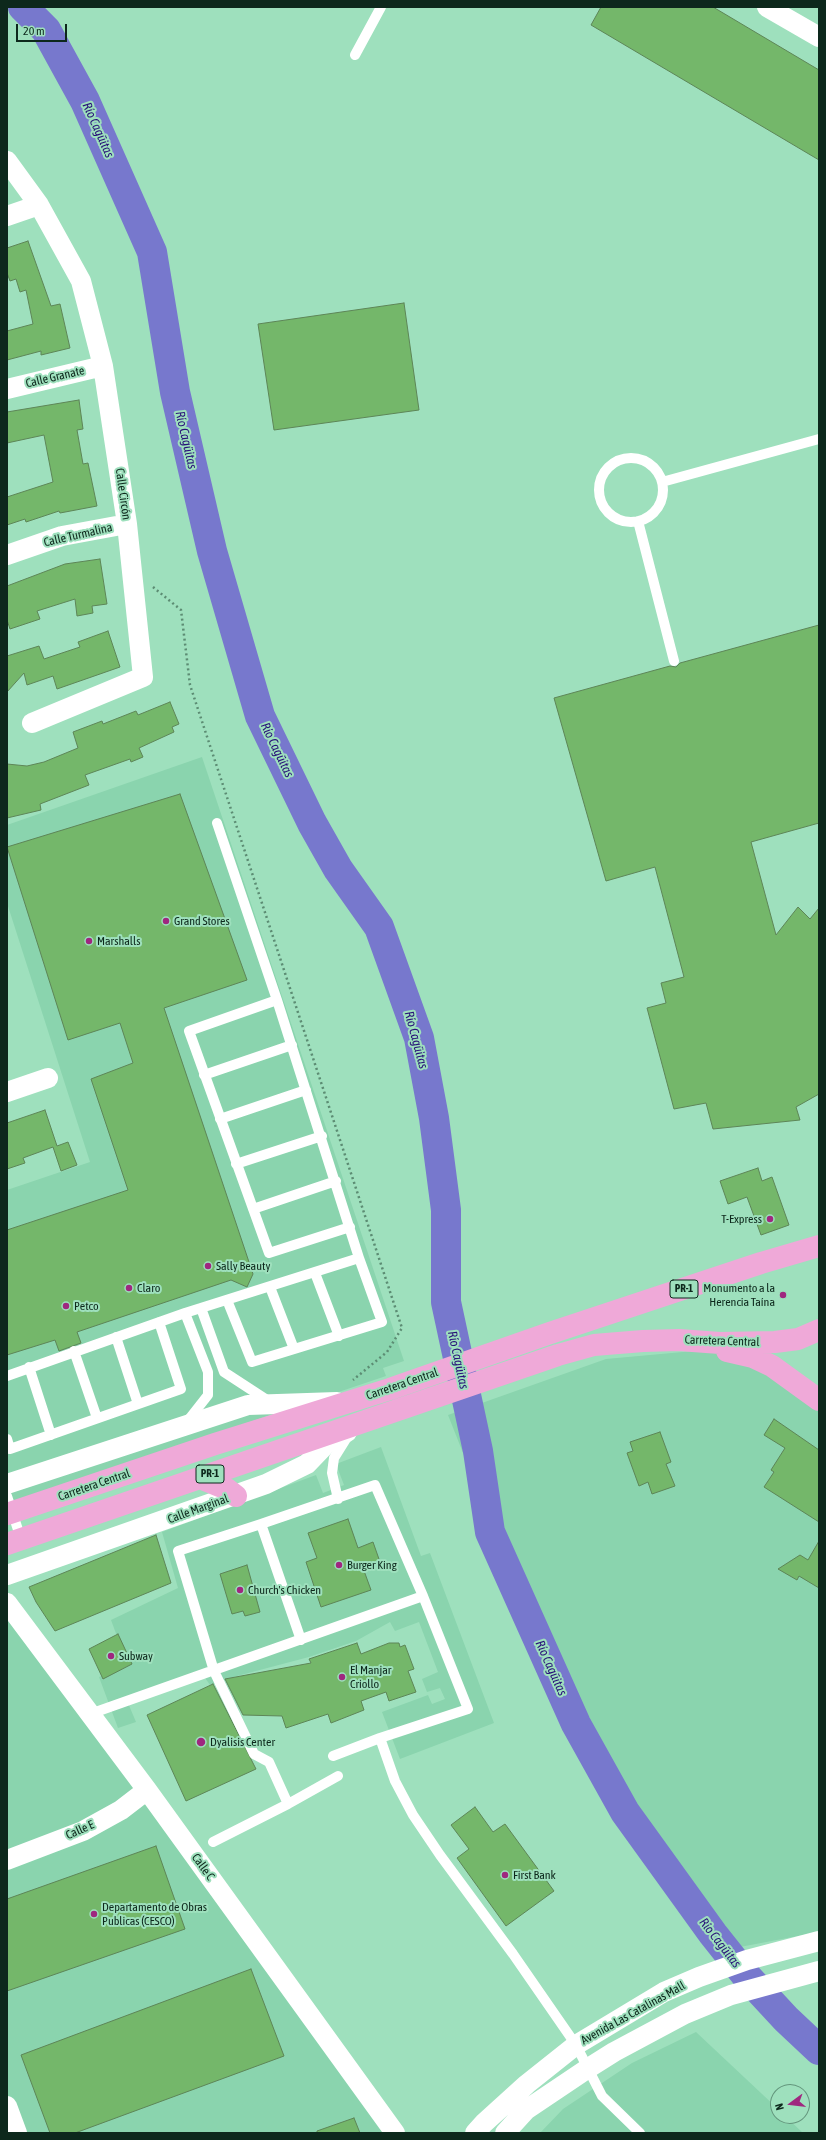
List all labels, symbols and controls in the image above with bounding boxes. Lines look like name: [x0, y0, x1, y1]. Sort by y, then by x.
scale bar: [18, 16, 69, 42]
text: 20 m: [23, 24, 45, 38]
water label: Río Cagüitas: [79, 100, 117, 160]
street label: Calle Granate: [24, 363, 86, 391]
water label: Río Cagüitas: [172, 410, 200, 470]
street label: Calle Circón: [112, 467, 134, 521]
street label: Calle Turmalina: [42, 520, 114, 550]
water label: Río Cagüitas: [257, 720, 297, 780]
place label: Grand Stores: [174, 914, 230, 928]
marker: Grand Stores: [161, 916, 171, 926]
place label: Marshalls: [97, 934, 140, 948]
marker: Marshalls: [84, 936, 94, 946]
water label: Río Cagüitas: [401, 1010, 431, 1070]
place label: T-Express: [721, 1212, 762, 1226]
marker: T-Express: [765, 1214, 775, 1224]
place label: Sally Beauty: [216, 1259, 270, 1273]
marker: Sally Beauty: [203, 1261, 213, 1271]
road number: PR-1: [670, 1280, 698, 1298]
place label: Claro: [137, 1281, 160, 1295]
place label: Monumento a la Herencia Taína: [703, 1281, 775, 1309]
marker: Claro: [124, 1283, 134, 1293]
marker: Monumento a la Herencia Taína: [778, 1290, 788, 1300]
place label: Petco: [74, 1299, 99, 1313]
marker: Petco: [61, 1301, 71, 1311]
water label: Río Cagüitas: [444, 1330, 472, 1390]
street label: Carretera Central: [684, 1332, 760, 1350]
street label: Carretera Central: [364, 1365, 440, 1403]
road number: PR-1: [196, 1465, 224, 1483]
street label: Carretera Central: [56, 1466, 132, 1504]
street label: Calle Marginal: [166, 1491, 230, 1527]
place label: Burger King: [347, 1558, 397, 1572]
marker: Burger King: [334, 1560, 344, 1570]
place label: Church's Chicken: [248, 1583, 321, 1597]
marker: Church's Chicken: [235, 1585, 245, 1595]
water label: Río Cagüitas: [532, 1638, 570, 1698]
place label: Subway: [119, 1649, 153, 1663]
marker: Subway: [106, 1651, 116, 1661]
place label: El Manjar Criollo: [350, 1663, 391, 1691]
marker: El Manjar Criollo: [337, 1672, 347, 1682]
place label: Dyalisis Center: [210, 1735, 275, 1749]
marker: Dyalisis Center: [195, 1736, 207, 1748]
street label: Calle E: [64, 1817, 96, 1843]
street label: Calle C: [188, 1851, 218, 1883]
place label: First Bank: [513, 1868, 556, 1882]
marker: First Bank: [500, 1870, 510, 1880]
place label: Departamento de Obras Publicas (CESCO): [102, 1900, 207, 1928]
marker: Departamento de Obras Publicas (CESCO): [89, 1909, 99, 1919]
water label: Río Cagüitas: [696, 1915, 744, 1971]
street label: Avenida Las Catalinas Mall: [578, 1978, 688, 2048]
north arrow: [770, 2084, 810, 2124]
text: N: [773, 2102, 786, 2112]

